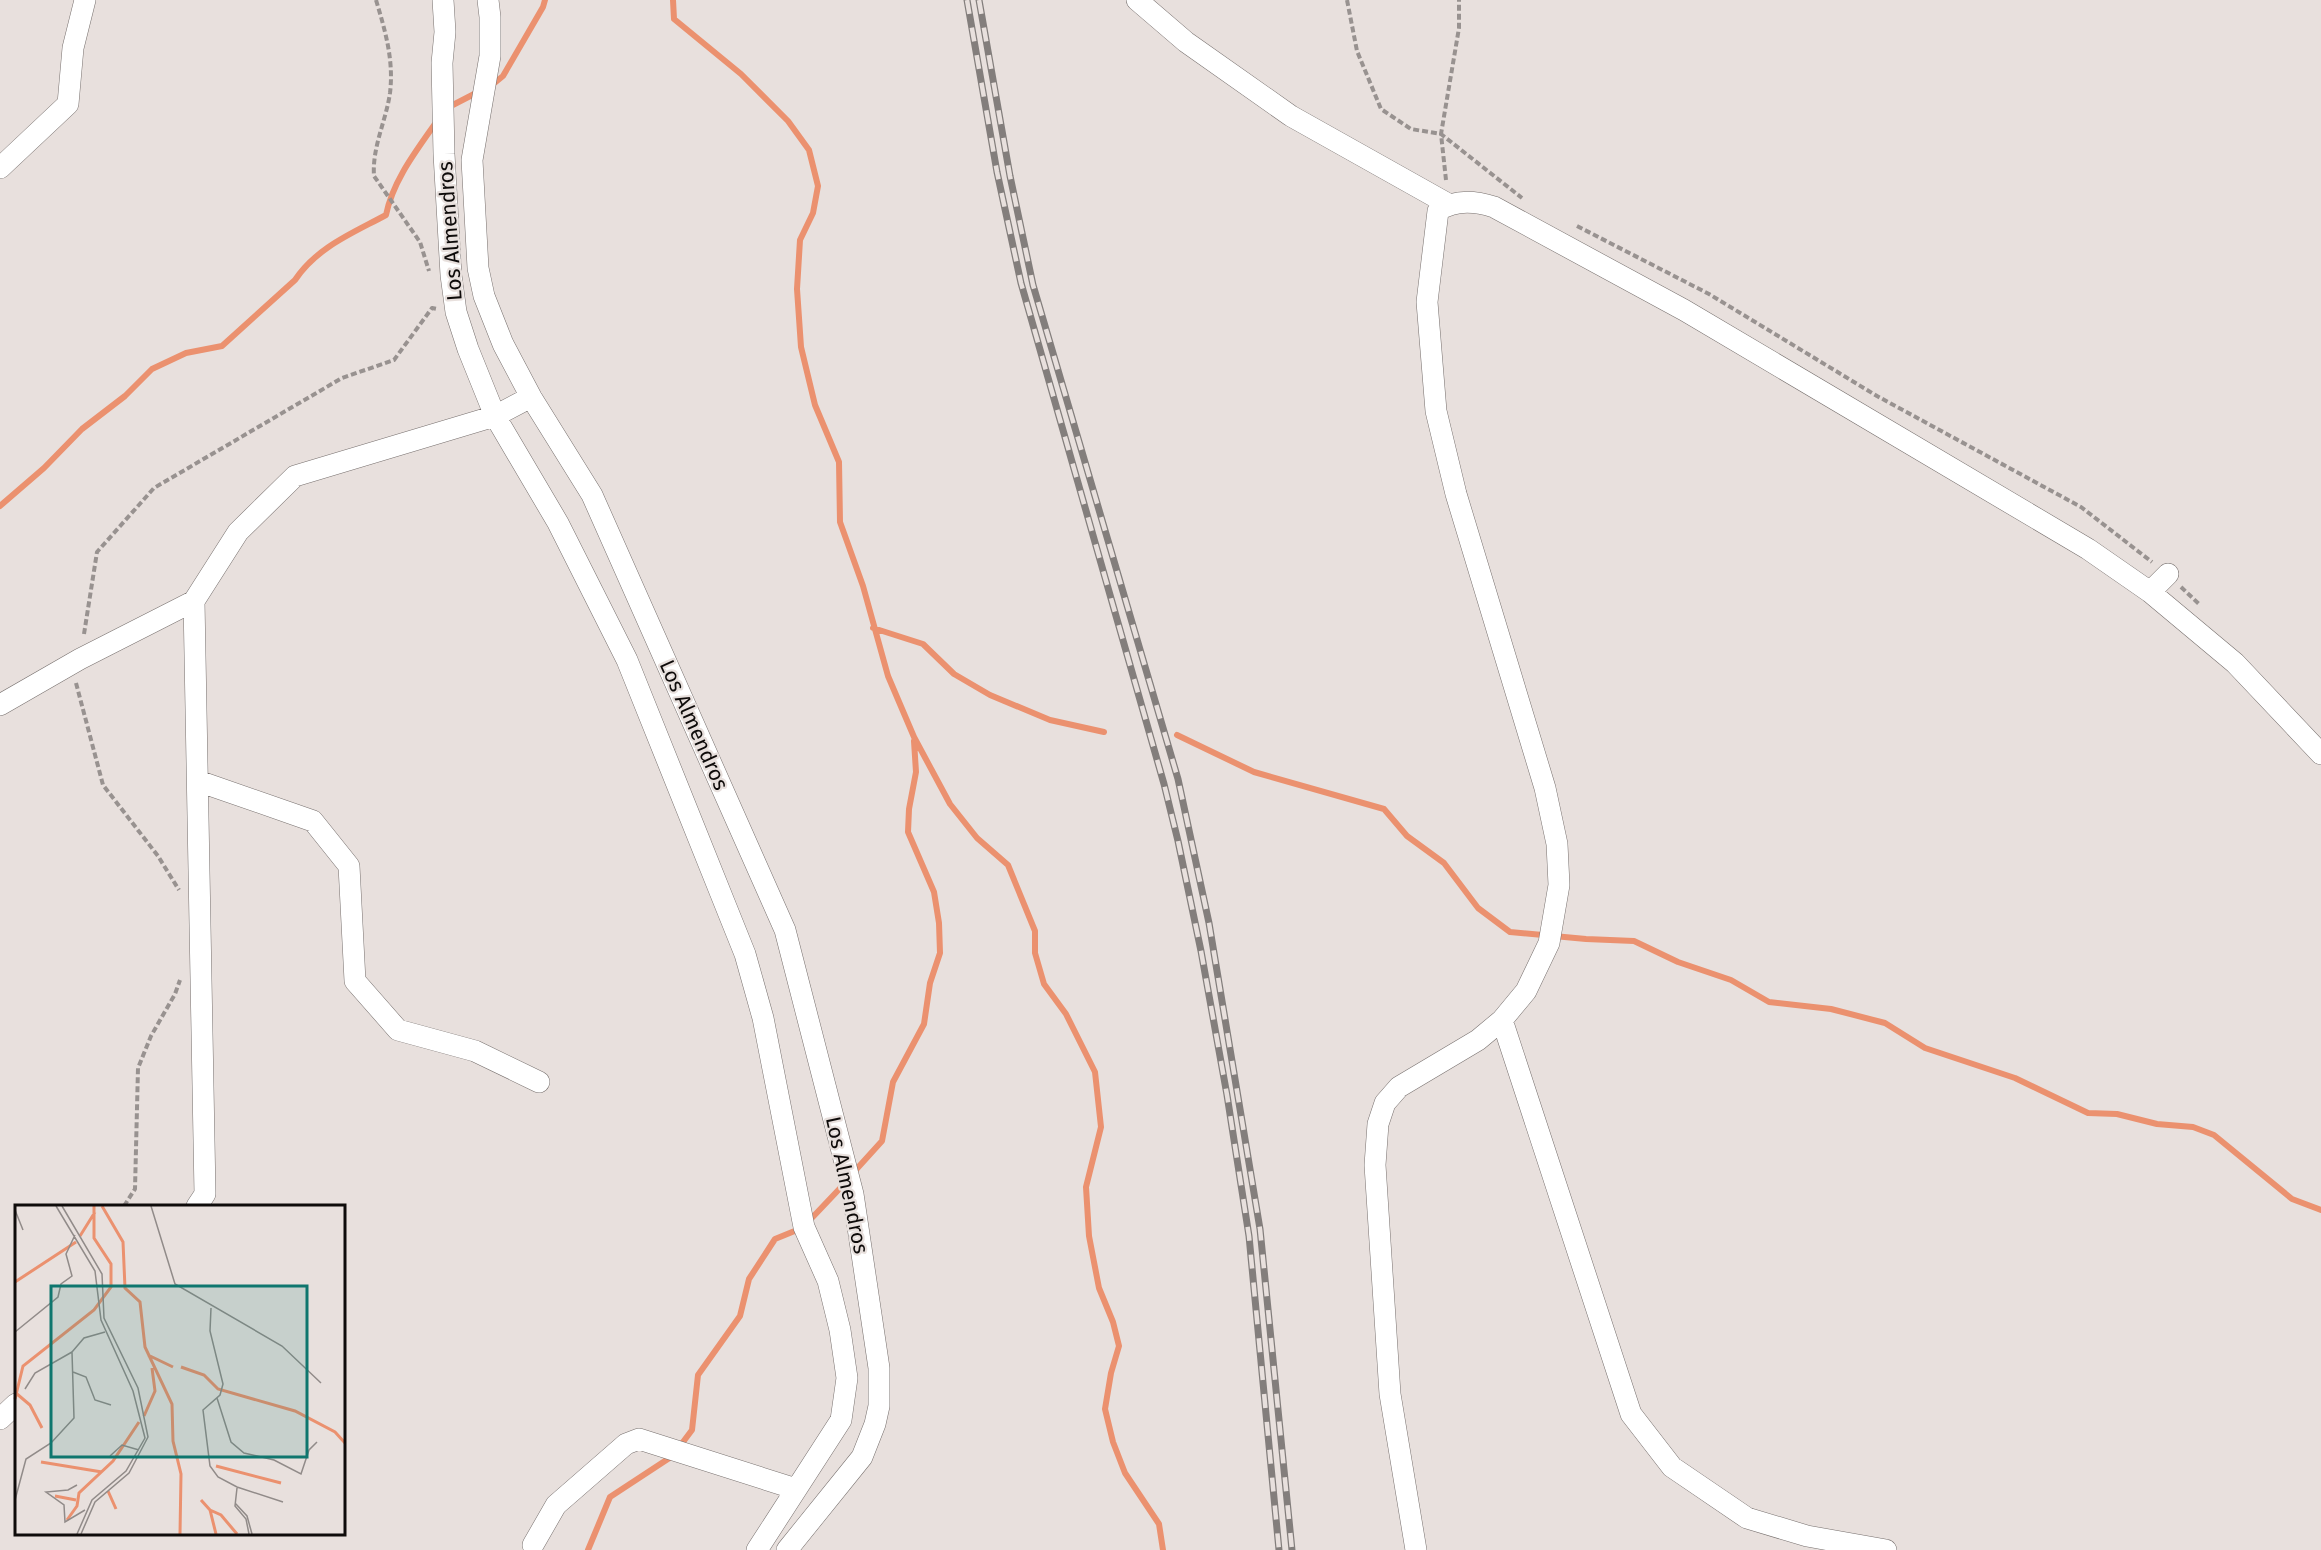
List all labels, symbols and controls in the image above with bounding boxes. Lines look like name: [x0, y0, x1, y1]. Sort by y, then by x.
street label: Los Almendros: [432, 160, 468, 302]
street label: Los Almendros: [654, 656, 734, 794]
street label: Los Almendros: [820, 1114, 874, 1256]
inset map: [15, 1205, 345, 1535]

